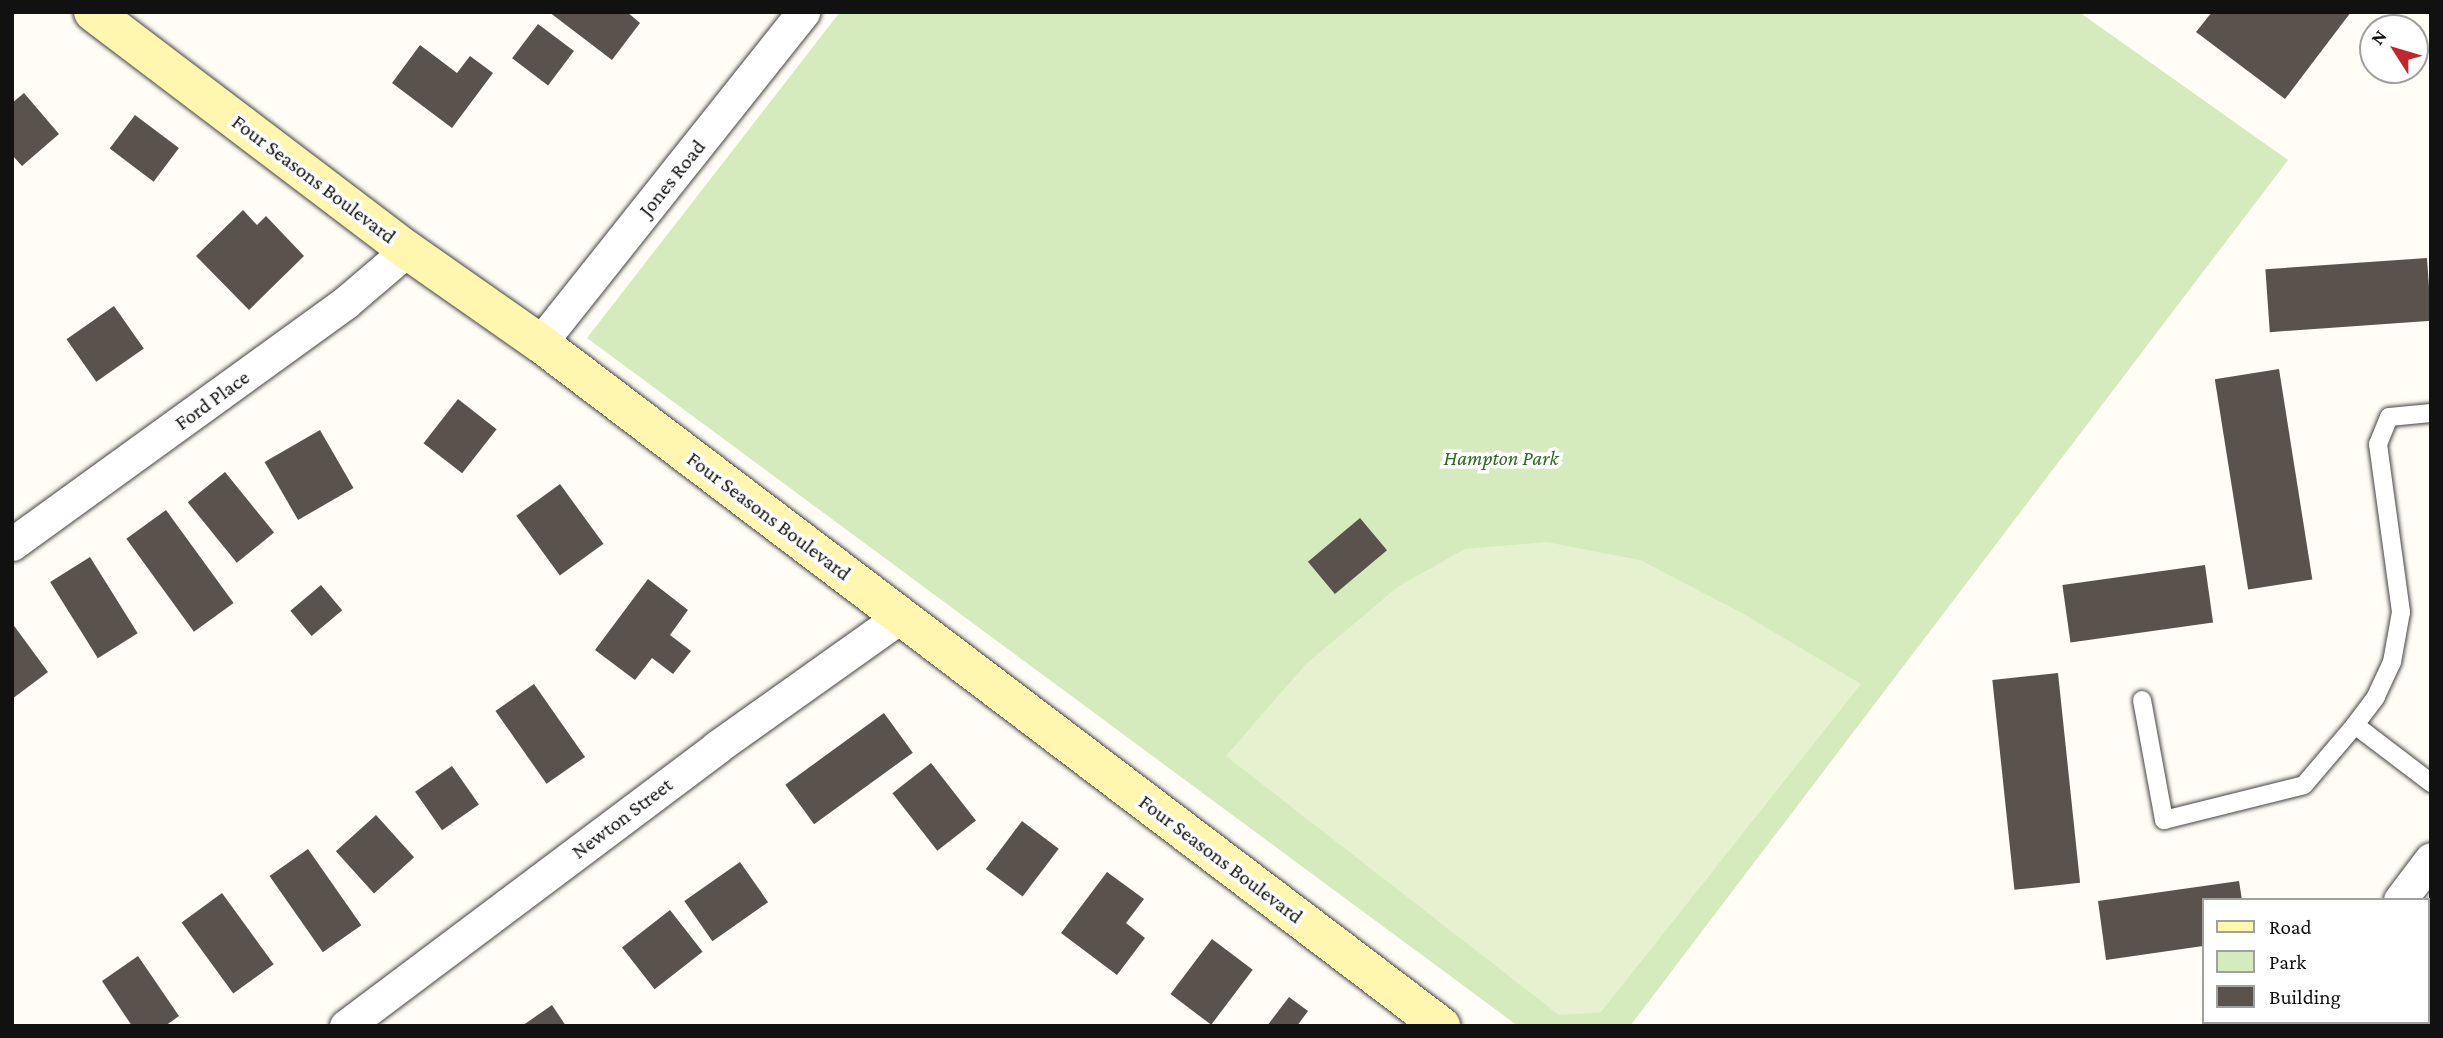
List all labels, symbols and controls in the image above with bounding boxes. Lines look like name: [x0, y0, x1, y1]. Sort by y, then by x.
north arrow: [2359, 14, 2429, 84]
text: N: [2366, 26, 2391, 49]
street label: Four Seasons Boulevard: [227, 109, 401, 249]
street label: Jones Road: [633, 134, 711, 222]
street label: Ford Place: [170, 365, 254, 435]
park label: Hampton Park: [1443, 445, 1559, 471]
street label: Four Seasons Boulevard: [682, 446, 856, 586]
street label: Newton Street: [566, 772, 678, 864]
street label: Four Seasons Boulevard: [1134, 789, 1308, 929]
legend: [2202, 898, 2429, 1024]
text: Road: [2269, 915, 2312, 939]
text: Park: [2269, 950, 2306, 974]
text: Building: [2269, 985, 2341, 1009]

